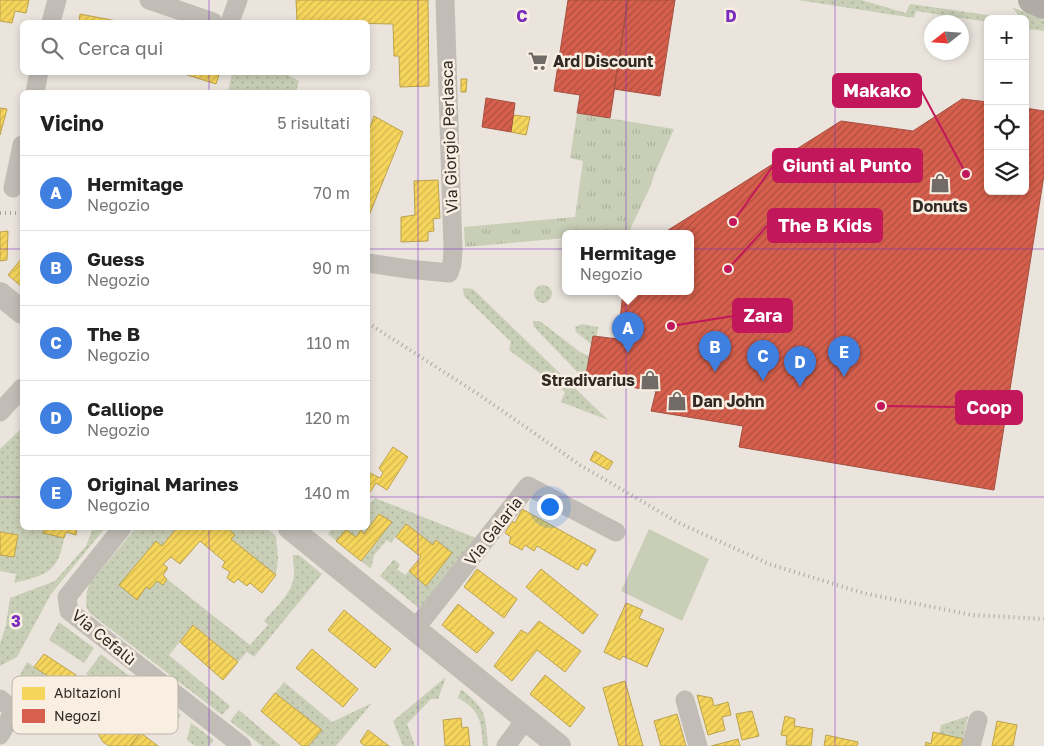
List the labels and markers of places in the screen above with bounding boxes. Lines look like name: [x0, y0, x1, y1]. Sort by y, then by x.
supermarket icon: Ard Discount: [527, 50, 549, 72]
place label: Ard Discount: [553, 51, 653, 71]
callout: Makako: [833, 74, 921, 107]
callout: Giunti al Punto: [773, 149, 922, 182]
shop icon: Donuts: [929, 172, 951, 194]
place label: Donuts: [912, 196, 968, 216]
callout: The B Kids: [768, 209, 882, 242]
callout: Zara: [733, 299, 792, 332]
pin: A: [612, 312, 644, 353]
pin: B: [699, 331, 731, 372]
pin: E: [828, 336, 860, 377]
pin: C: [747, 340, 779, 381]
pin: D: [784, 346, 816, 387]
shop icon: Stradivarius: [639, 369, 661, 391]
place label: Stradivarius: [541, 370, 635, 390]
shop icon: Dan John: [666, 390, 688, 412]
place label: Dan John: [692, 391, 764, 411]
callout: Coop: [956, 391, 1022, 424]

